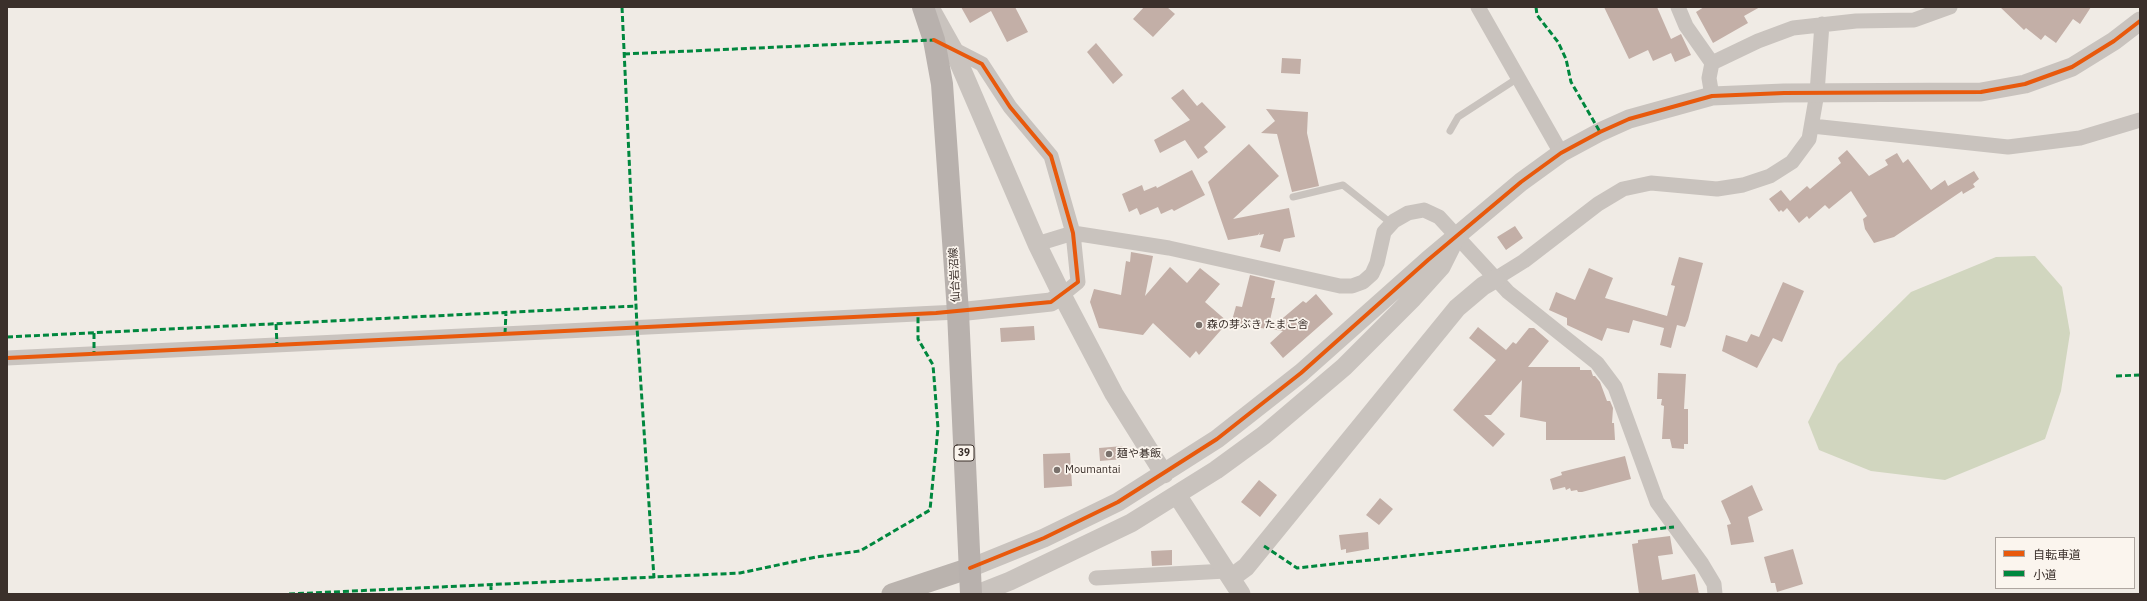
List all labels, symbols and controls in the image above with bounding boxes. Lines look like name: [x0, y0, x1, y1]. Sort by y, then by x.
street label: 仙台岩沼線: [947, 247, 963, 303]
place label: 森の芽ぶき たまご舎: [1207, 318, 1309, 332]
marker: 森の芽ぶき たまご舎: [1194, 320, 1204, 330]
road number: 39: [954, 445, 974, 461]
place label: 麺や碁飯: [1117, 447, 1161, 461]
marker: 麺や碁飯: [1104, 449, 1114, 459]
place label: Moumantai: [1065, 463, 1121, 477]
marker: Moumantai: [1052, 465, 1062, 475]
legend: [1995, 537, 2135, 589]
text: 自転車道: [2033, 547, 2081, 562]
text: 小道: [2033, 567, 2057, 582]

